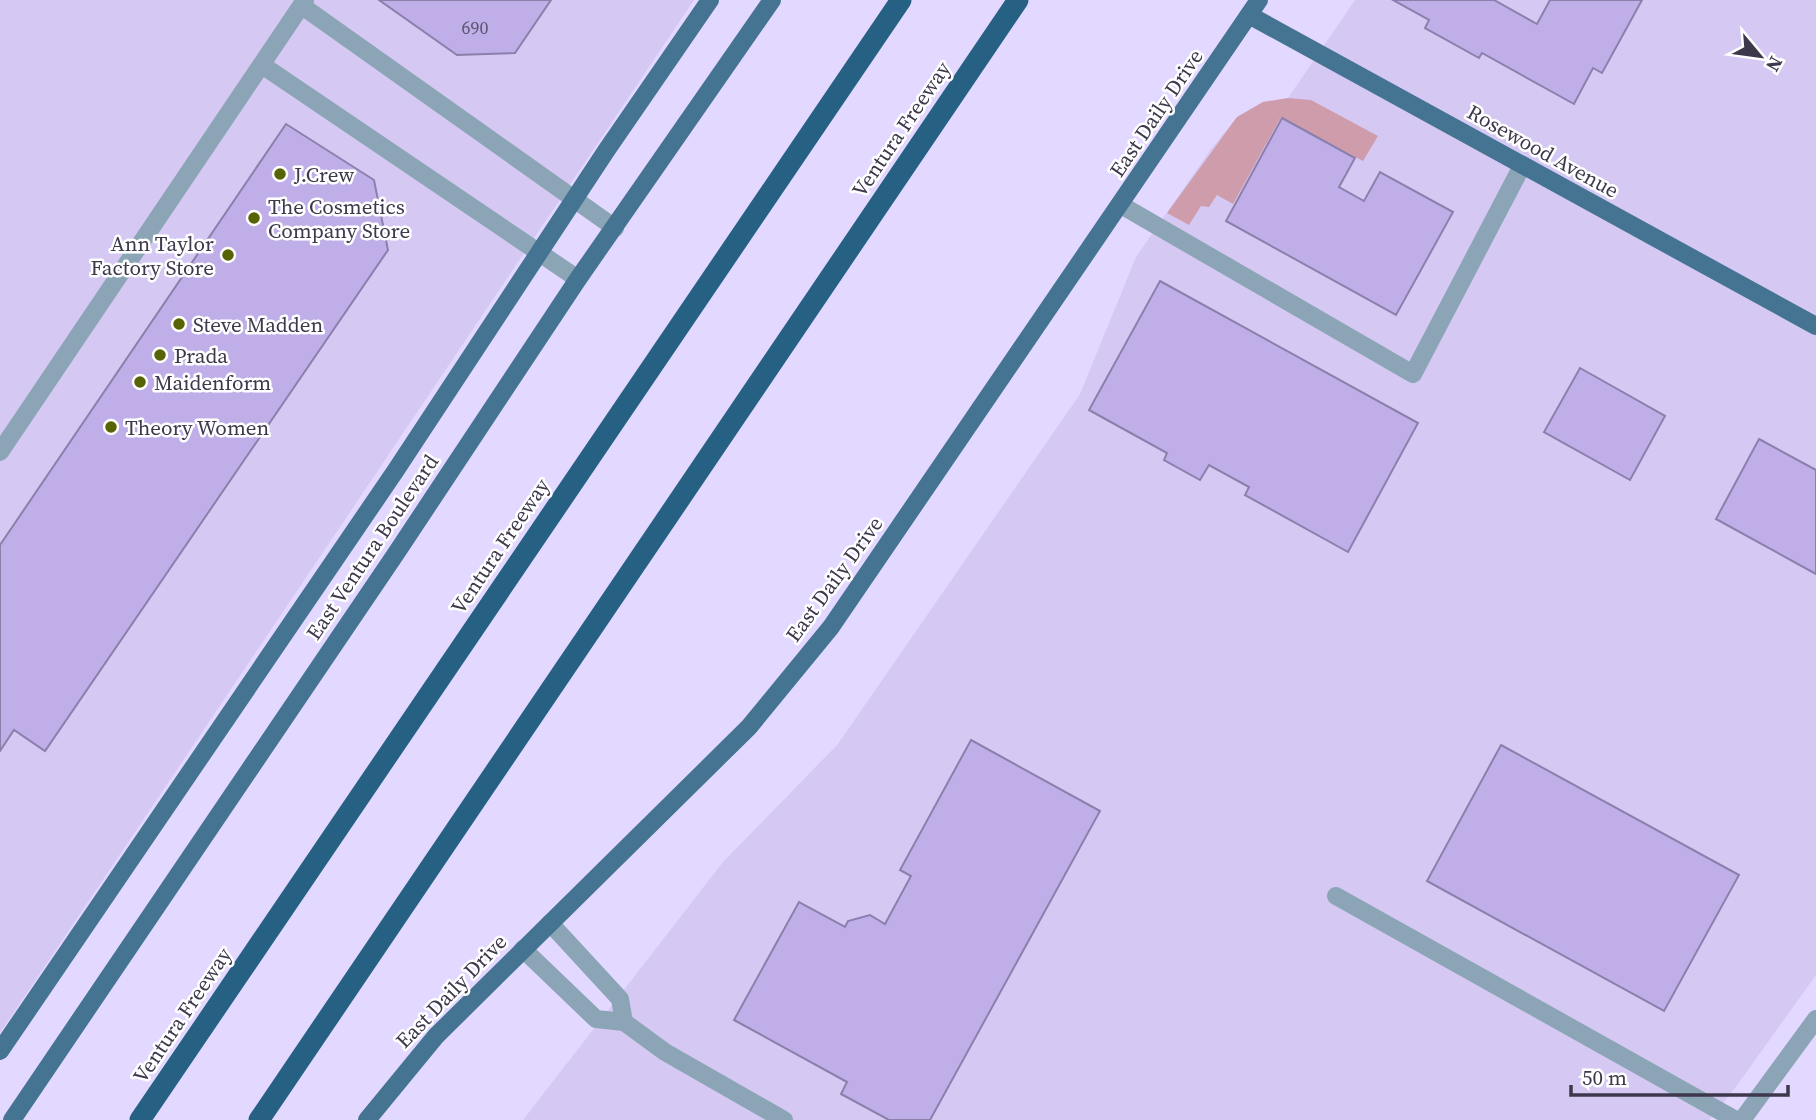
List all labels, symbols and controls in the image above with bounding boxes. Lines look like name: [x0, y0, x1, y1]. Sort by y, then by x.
house number: 690: [462, 15, 489, 40]
north arrow: [1725, 21, 1795, 91]
street label: East Daily Drive: [1102, 43, 1210, 183]
text: N: [1760, 52, 1790, 77]
street label: Ventura Freeway: [845, 55, 957, 203]
street label: Rosewood Avenue: [1462, 97, 1624, 205]
place label: J.Crew: [293, 160, 354, 189]
marker: J.Crew: [272, 166, 288, 182]
place label: The Cosmetics Company Store: [268, 192, 410, 245]
marker: The Cosmetics Company Store: [246, 210, 262, 226]
place label: Ann Taylor Factory Store: [90, 229, 214, 282]
marker: Ann Taylor Factory Store: [220, 247, 236, 263]
place label: Steve Madden: [193, 310, 323, 339]
marker: Steve Madden: [171, 316, 187, 332]
place label: Prada: [174, 341, 228, 370]
marker: Prada: [152, 347, 168, 363]
place label: Maidenform: [154, 368, 271, 397]
marker: Maidenform: [132, 374, 148, 390]
place label: Theory Women: [125, 413, 270, 442]
marker: Theory Women: [103, 419, 119, 435]
street label: East Ventura Boulevard: [299, 449, 445, 645]
street label: Ventura Freeway: [444, 472, 556, 620]
street label: East Daily Drive: [779, 510, 889, 648]
street label: East Daily Drive: [389, 928, 513, 1054]
street label: Ventura Freeway: [126, 941, 238, 1089]
scale bar: [1571, 1054, 1788, 1098]
text: 50 m: [1582, 1063, 1627, 1092]

